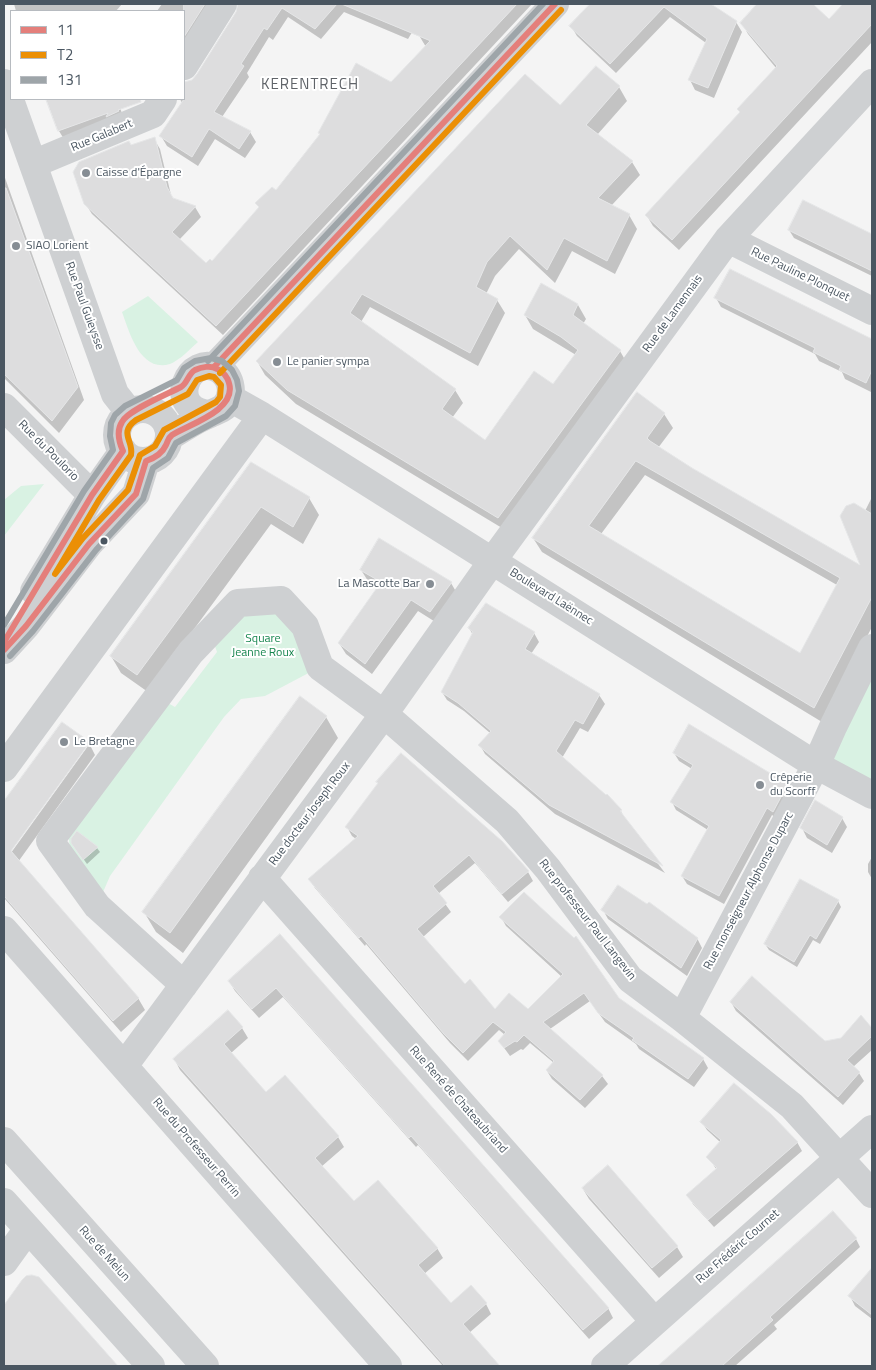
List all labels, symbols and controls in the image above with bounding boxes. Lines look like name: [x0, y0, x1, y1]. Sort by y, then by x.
legend: [10, 10, 185, 100]
text: 11: [57, 18, 74, 41]
text: T2: [57, 43, 73, 66]
text: 131: [57, 68, 82, 91]
district label: KERENTRECH: [260, 76, 360, 94]
street label: Rue Galabert: [69, 117, 135, 155]
place label: Caisse d'Épargne: [96, 166, 182, 180]
marker: Caisse d'Épargne: [80, 167, 92, 179]
place label: SIAO Lorient: [26, 239, 89, 253]
marker: SIAO Lorient: [10, 240, 22, 252]
street label: Rue Pauline Plonquet: [748, 245, 852, 305]
street label: Rue Paul Guieysse: [61, 260, 107, 352]
street label: Rue de Lamennais: [640, 272, 706, 356]
place label: Le panier sympa: [287, 355, 369, 369]
marker: Le panier sympa: [271, 356, 283, 368]
street label: Rue du Poulorio: [15, 418, 81, 484]
unlabelled marker: [99, 536, 109, 546]
street label: Boulevard Laënnec: [507, 566, 595, 628]
place label: La Mascotte Bar: [338, 577, 420, 591]
marker: La Mascotte Bar: [424, 578, 436, 590]
park label: Square Jeanne Roux: [232, 632, 294, 660]
place label: Le Bretagne: [74, 735, 135, 749]
marker: Le Bretagne: [58, 736, 70, 748]
street label: Rue docteur Joseph Roux: [266, 759, 354, 869]
place label: Crêperie du Scorff: [770, 771, 815, 799]
marker: Crêperie du Scorff: [754, 779, 766, 791]
street label: Rue monseigneur Alphonse Duparc: [701, 810, 797, 972]
street label: Rue professeur Paul Langevin: [535, 857, 639, 983]
street label: Rue René de Chateaubriand: [406, 1043, 510, 1157]
street label: Rue du Professeur Perrin: [149, 1096, 243, 1200]
street label: Rue Frédéric Cournet: [693, 1207, 783, 1287]
street label: Rue de Melun: [76, 1223, 132, 1285]

